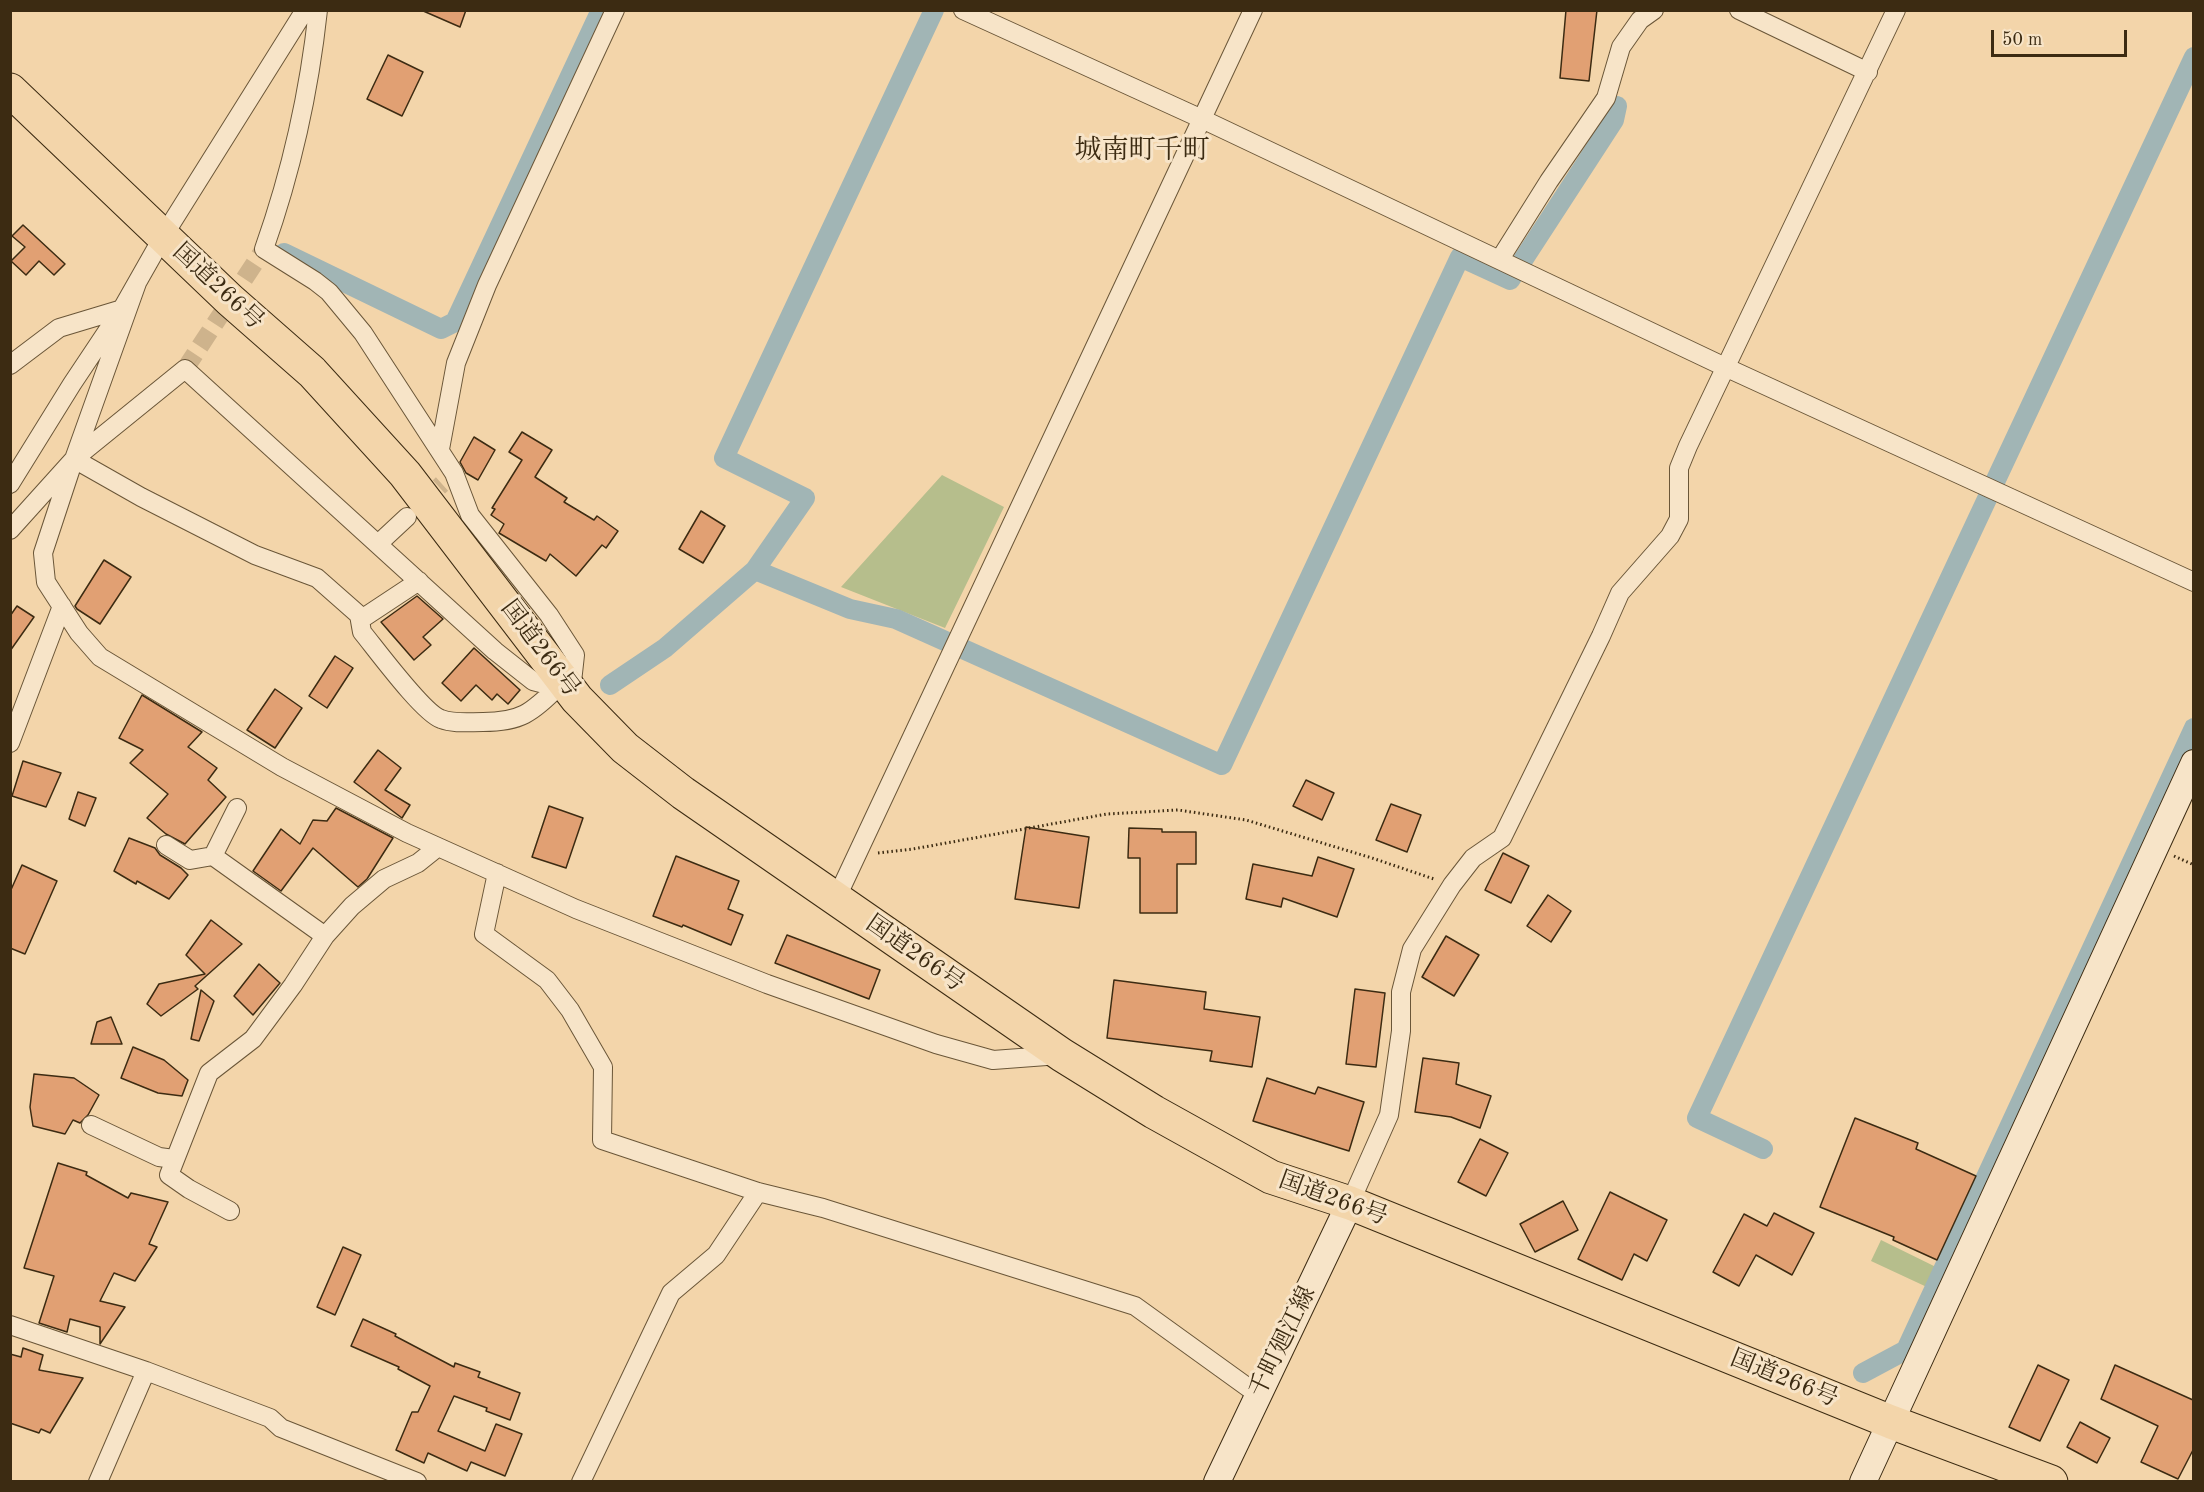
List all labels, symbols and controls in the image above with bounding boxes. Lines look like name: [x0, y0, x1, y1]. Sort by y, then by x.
scale bar: [1994, 18, 2130, 56]
text: 50 m: [2002, 31, 2042, 49]
district label: 城南町千町: [1075, 135, 1209, 167]
street label: 国道266号: [167, 238, 269, 336]
street label: 国道266号: [494, 595, 586, 703]
street label: 国道266号: [860, 910, 970, 998]
street label: 国道266号: [1275, 1166, 1391, 1232]
street label: 千町廻江線: [1244, 1282, 1322, 1402]
street label: 国道266号: [1726, 1344, 1842, 1414]

